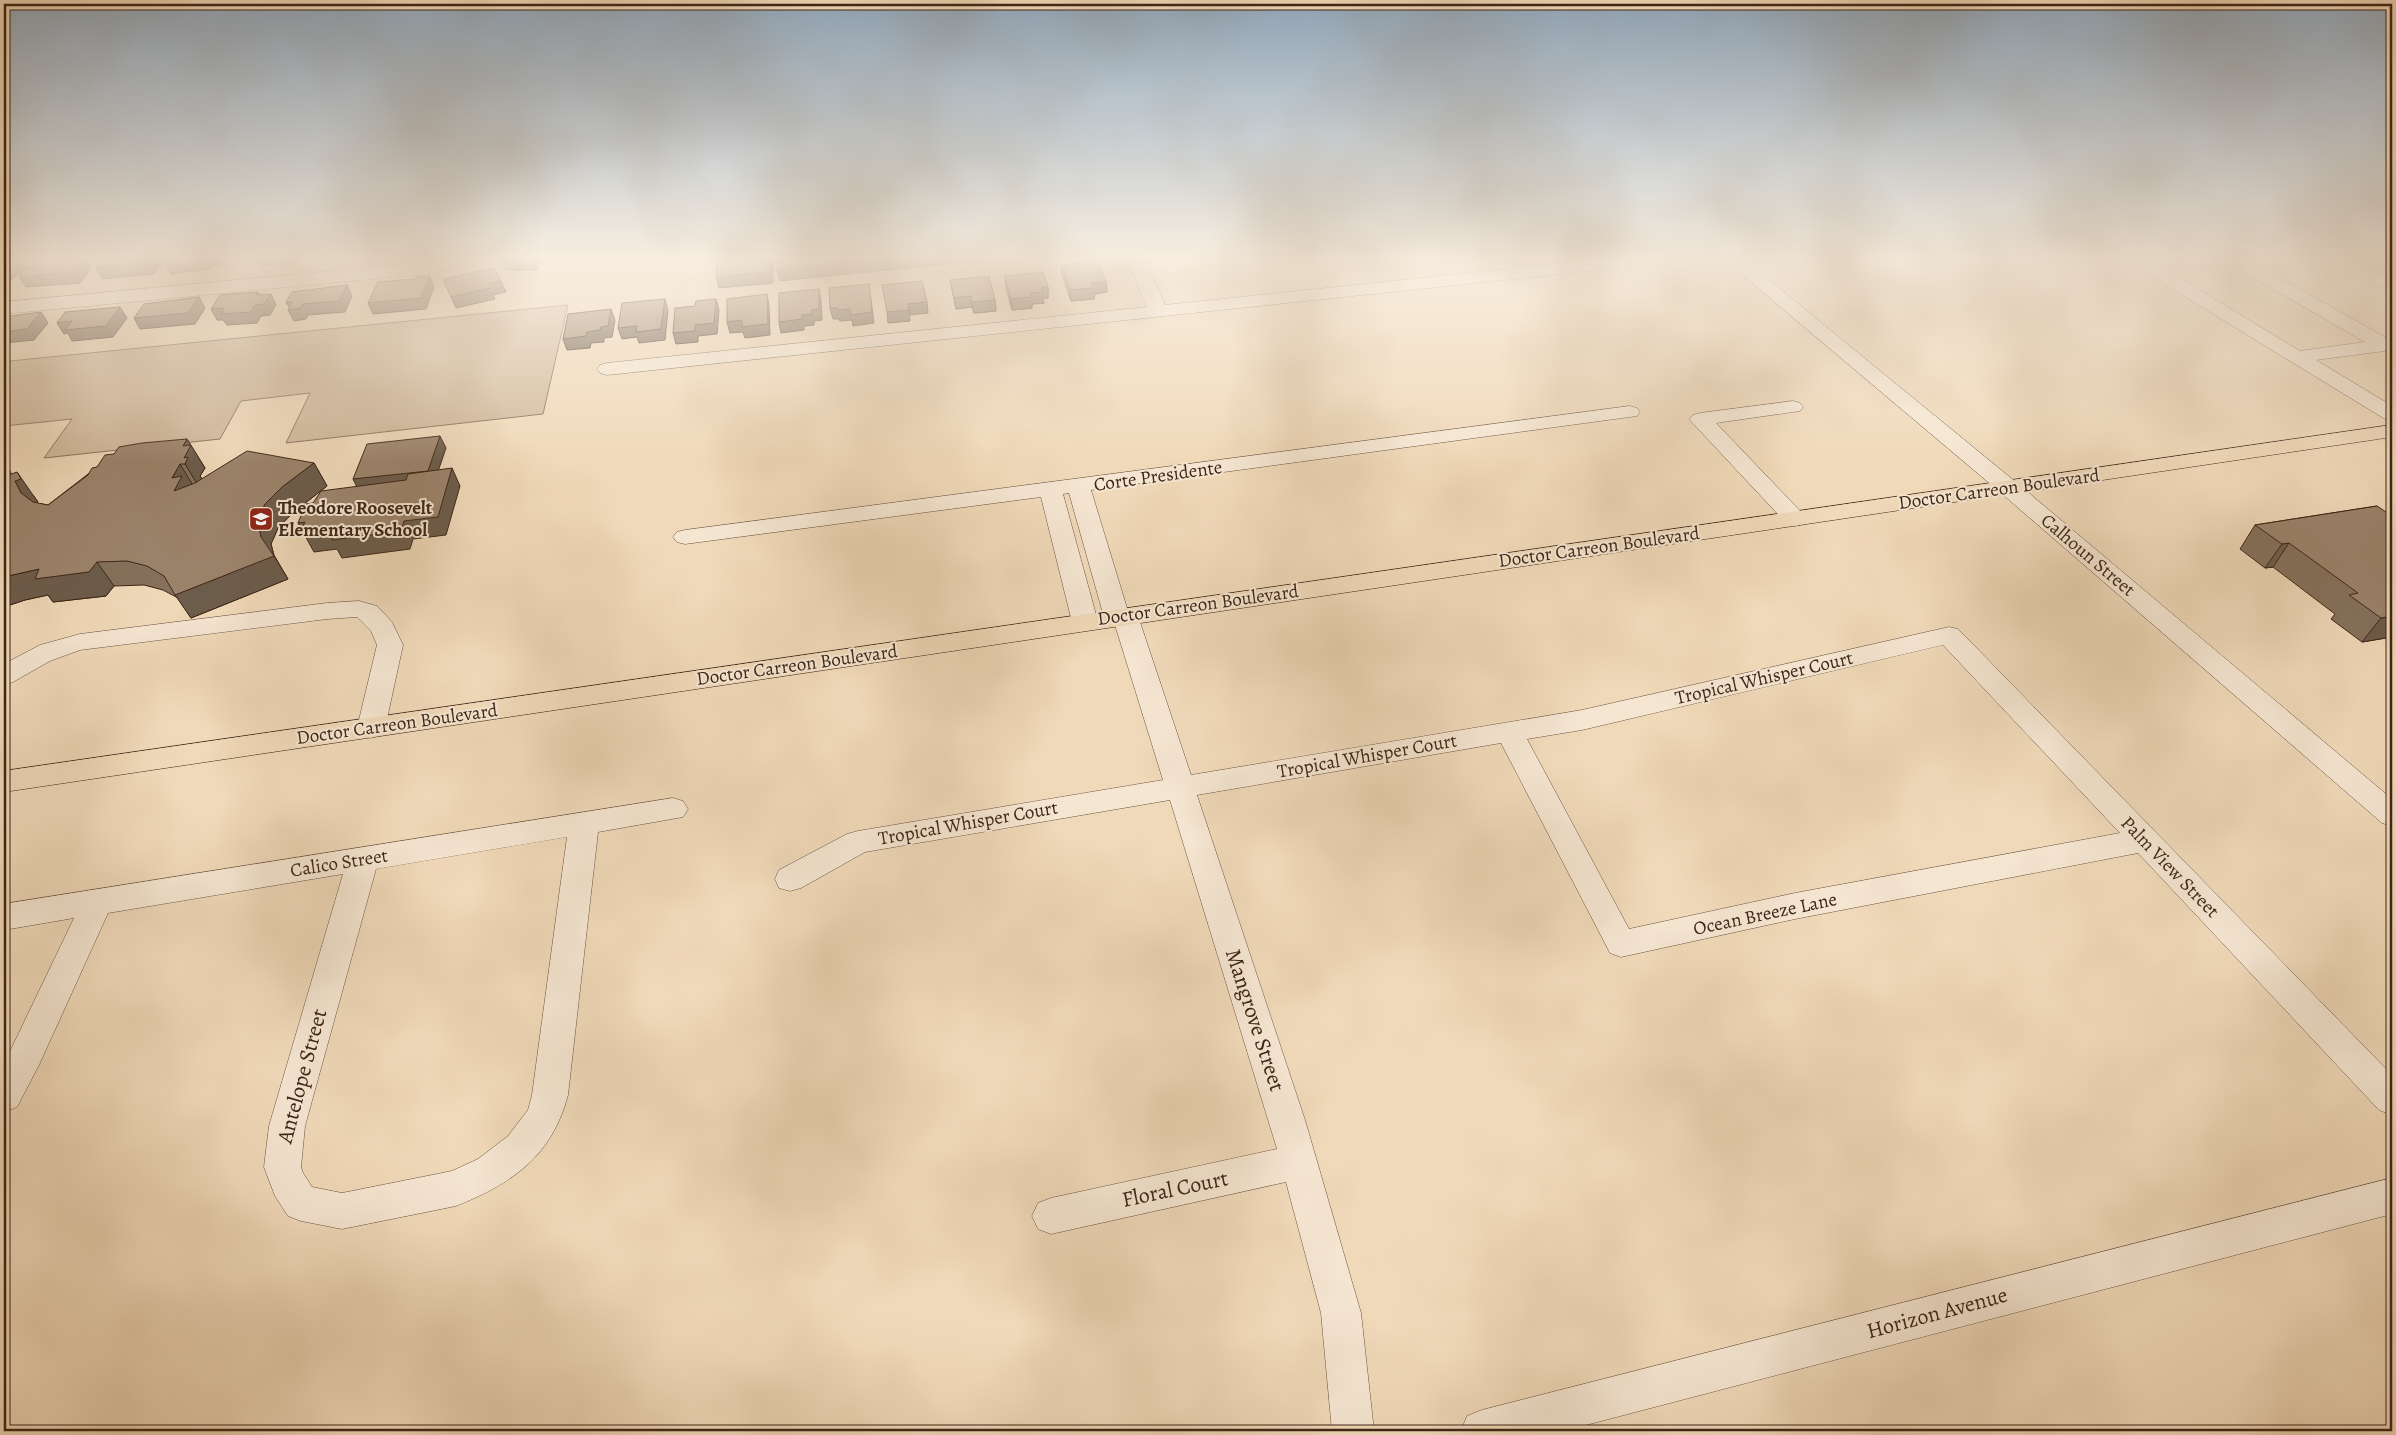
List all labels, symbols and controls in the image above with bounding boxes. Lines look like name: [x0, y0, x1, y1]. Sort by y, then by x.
street label: Corte Presidente: [1092, 454, 1224, 498]
street label: Doctor Carreon Boulevard: [1897, 462, 2102, 516]
place label: Theodore Roosevelt Elementary School: [278, 495, 433, 543]
school or university icon: Theodore Roosevelt Elementary School: [248, 506, 274, 532]
street label: Calhoun Street: [2035, 508, 2141, 602]
street label: Doctor Carreon Boulevard: [1497, 520, 1702, 574]
street label: Doctor Carreon Boulevard: [1096, 578, 1301, 632]
street label: Doctor Carreon Boulevard: [695, 638, 900, 692]
street label: Tropical Whisper Court: [1672, 645, 1856, 711]
street label: Doctor Carreon Boulevard: [295, 697, 500, 751]
street label: Tropical Whisper Court: [1275, 727, 1459, 785]
street label: Tropical Whisper Court: [876, 794, 1060, 852]
street label: Palm View Street: [2115, 811, 2225, 923]
street label: Calico Street: [288, 842, 390, 884]
street label: Ocean Breeze Lane: [1691, 886, 1839, 942]
street label: Mangrove Street: [1218, 945, 1292, 1095]
street label: Antelope Street: [269, 1006, 334, 1147]
street label: Floral Court: [1119, 1163, 1231, 1215]
street label: Horizon Avenue: [1863, 1280, 2011, 1346]

